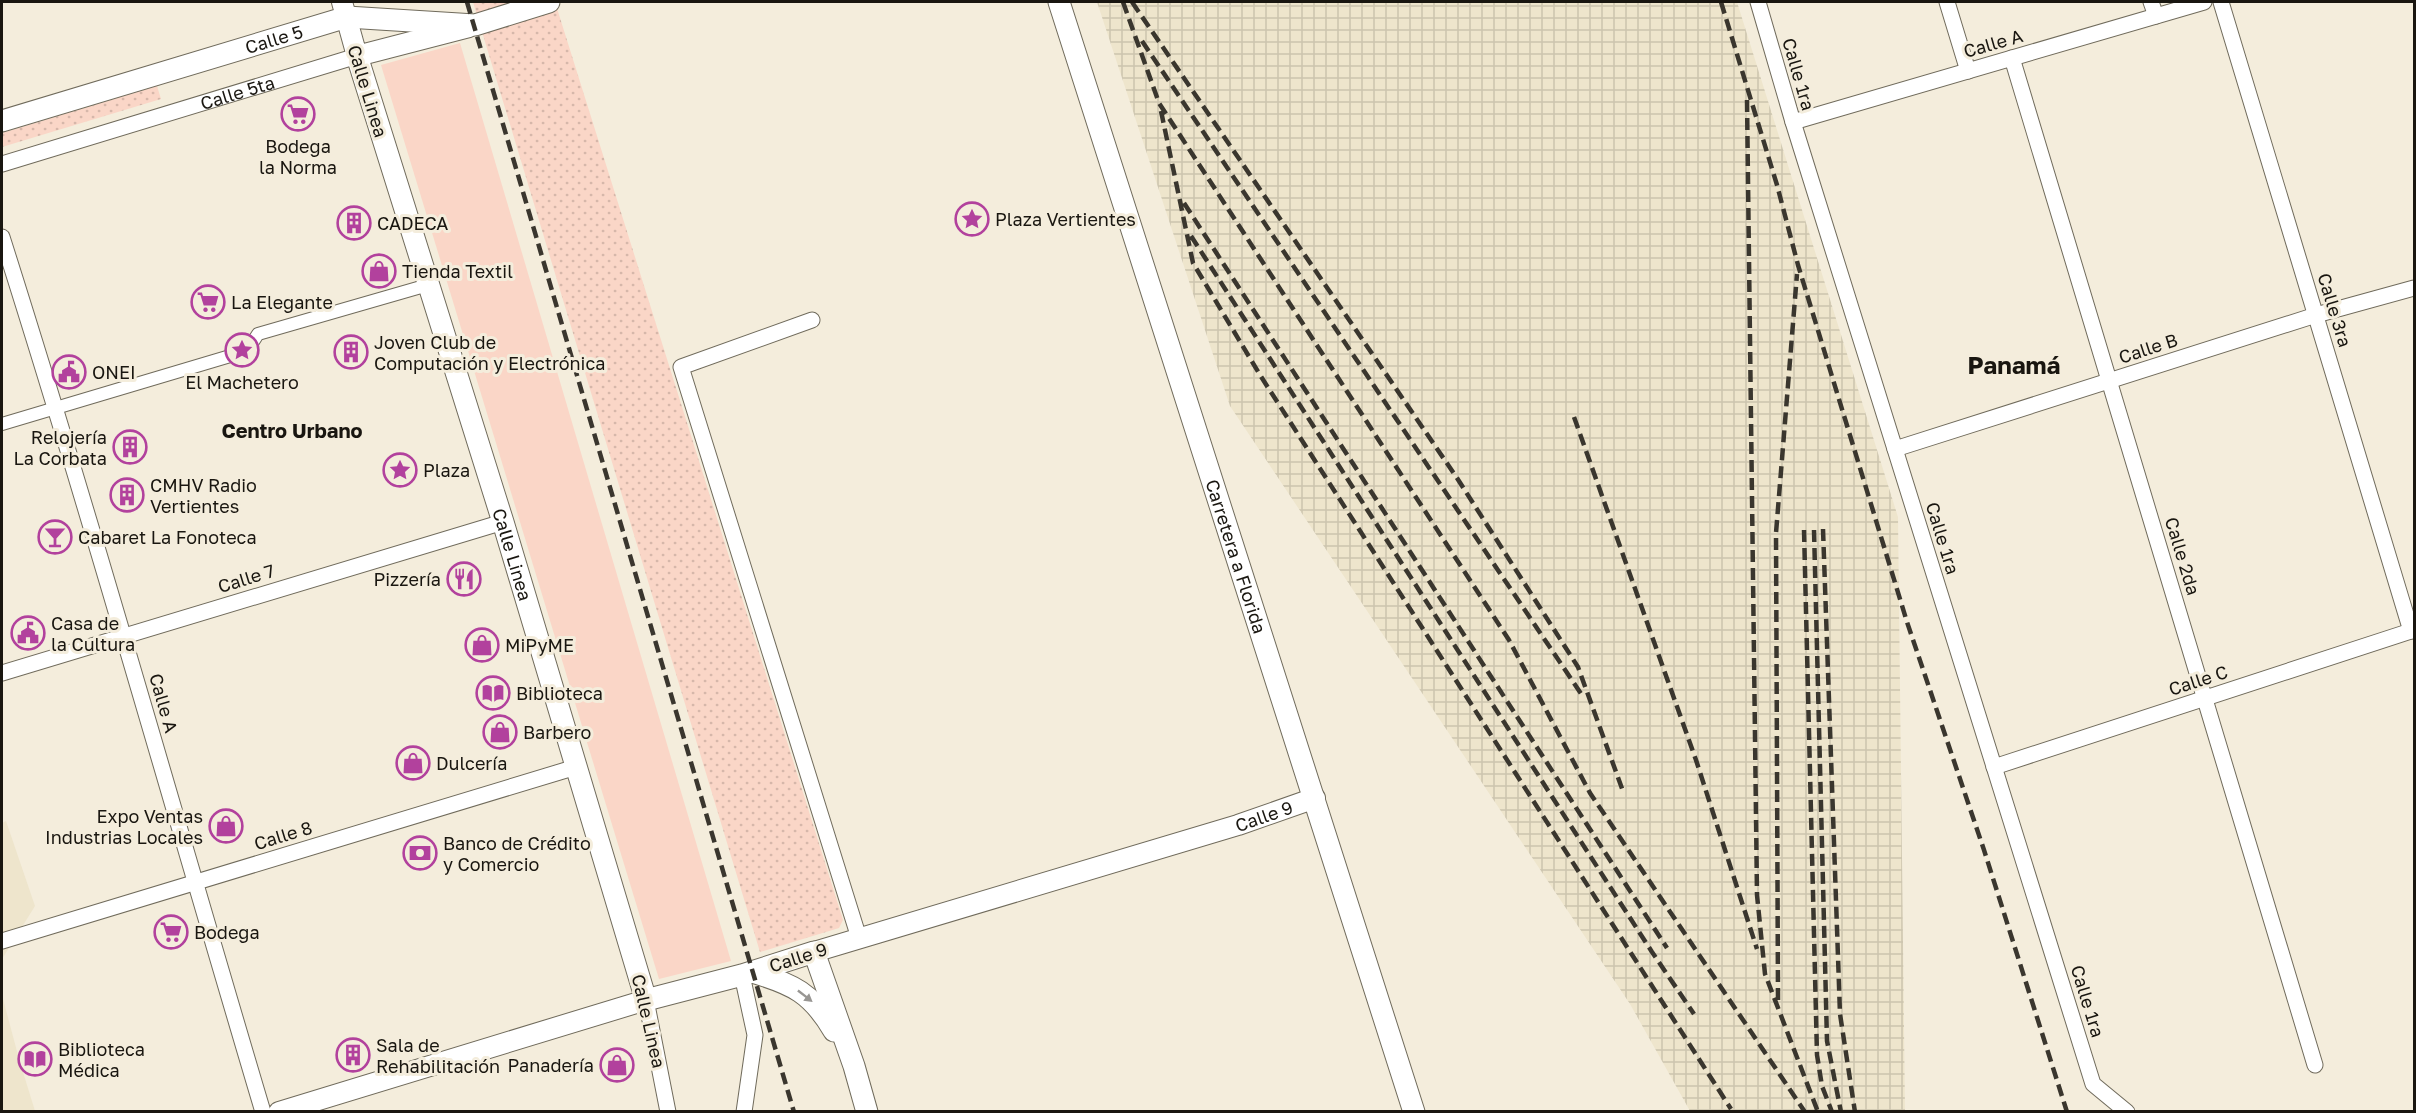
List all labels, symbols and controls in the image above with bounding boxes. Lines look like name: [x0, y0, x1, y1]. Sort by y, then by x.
street label: Calle 5: [242, 20, 305, 58]
street label: Calle A: [1961, 24, 2025, 62]
street label: Calle 1ra: [1778, 35, 1820, 113]
street label: Calle Linea: [344, 42, 392, 140]
street label: Calle 5ta: [198, 71, 277, 114]
supermarket icon: Bodega la Norma: [280, 96, 316, 132]
place label: Bodega la Norma: [259, 135, 337, 178]
place icon: Plaza Vertientes: [954, 201, 990, 237]
building icon: CADECA: [336, 205, 372, 241]
place label: Plaza Vertientes: [995, 208, 1136, 230]
place label: CADECA: [377, 212, 448, 234]
shop icon: Tienda Textil: [361, 253, 397, 289]
place label: Tienda Textil: [402, 260, 513, 282]
street label: Calle 3ra: [2313, 270, 2357, 350]
supermarket icon: La Elegante: [190, 284, 226, 320]
place label: La Elegante: [231, 291, 333, 313]
street label: Calle B: [2116, 328, 2180, 368]
place label: Joven Club de Computación y Electrónica: [374, 331, 605, 374]
place icon: El Machetero: [224, 332, 260, 368]
building icon: Joven Club de Computación y Electrónica: [333, 334, 369, 370]
district label: Panamá: [1968, 350, 2061, 379]
public building icon: ONEI: [51, 354, 87, 390]
place label: ONEI: [92, 361, 136, 383]
place label: El Machetero: [185, 371, 299, 393]
district label: Centro Urbano: [222, 418, 363, 442]
place label: Relojería La Corbata: [13, 426, 107, 469]
building icon: Relojería La Corbata: [112, 429, 148, 465]
place icon: Plaza: [382, 452, 418, 488]
place label: Plaza: [423, 459, 470, 481]
place label: CMHV Radio Vertientes: [150, 474, 257, 517]
street label: Carretera a Florida: [1201, 476, 1271, 636]
building icon: CMHV Radio Vertientes: [109, 477, 145, 513]
street label: Calle 1ra: [1922, 499, 1964, 577]
street label: Calle Linea: [488, 505, 537, 603]
street label: Calle 2da: [2161, 514, 2205, 598]
bar icon: Cabaret La Fonoteca: [37, 519, 73, 555]
place label: Cabaret La Fonoteca: [78, 526, 257, 548]
street label: Calle 7: [215, 559, 277, 597]
restaurant icon: Pizzería: [446, 561, 482, 597]
place label: Pizzería: [373, 568, 441, 590]
place label: Casa de la Cultura: [51, 612, 135, 655]
public building icon: Casa de la Cultura: [10, 615, 46, 651]
shop icon: MiPyME: [464, 627, 500, 663]
place label: MiPyME: [505, 634, 574, 656]
street label: Calle C: [2166, 660, 2230, 700]
street label: Calle A: [145, 671, 183, 735]
library icon: Biblioteca: [475, 675, 511, 711]
place label: Biblioteca: [516, 682, 603, 704]
shop icon: Barbero: [482, 714, 518, 750]
place label: Barbero: [523, 721, 591, 743]
shop icon: Dulcería: [395, 745, 431, 781]
place label: Dulcería: [436, 752, 507, 774]
street label: Calle 9: [1232, 796, 1296, 836]
place label: Expo Ventas Industrias Locales: [45, 805, 203, 848]
shop icon: Expo Ventas Industrias Locales: [208, 808, 244, 844]
street label: Calle 8: [251, 816, 315, 854]
place label: Banco de Crédito y Comercio: [443, 832, 591, 875]
bank icon: Banco de Crédito y Comercio: [402, 835, 438, 871]
supermarket icon: Bodega: [153, 914, 189, 950]
place label: Bodega: [194, 921, 260, 943]
street label: Calle 9: [766, 937, 830, 977]
street label: Calle 1ra: [2067, 962, 2109, 1040]
street label: Calle Linea: [628, 972, 670, 1070]
one-way arrow: [797, 989, 813, 1002]
place label: Sala de Rehabilitación: [376, 1034, 500, 1077]
building icon: Sala de Rehabilitación: [335, 1037, 371, 1073]
place label: Biblioteca Médica: [58, 1038, 145, 1081]
library icon: Biblioteca Médica: [17, 1041, 53, 1077]
shop icon: Panadería: [599, 1047, 635, 1083]
place label: Panadería: [507, 1054, 594, 1076]

